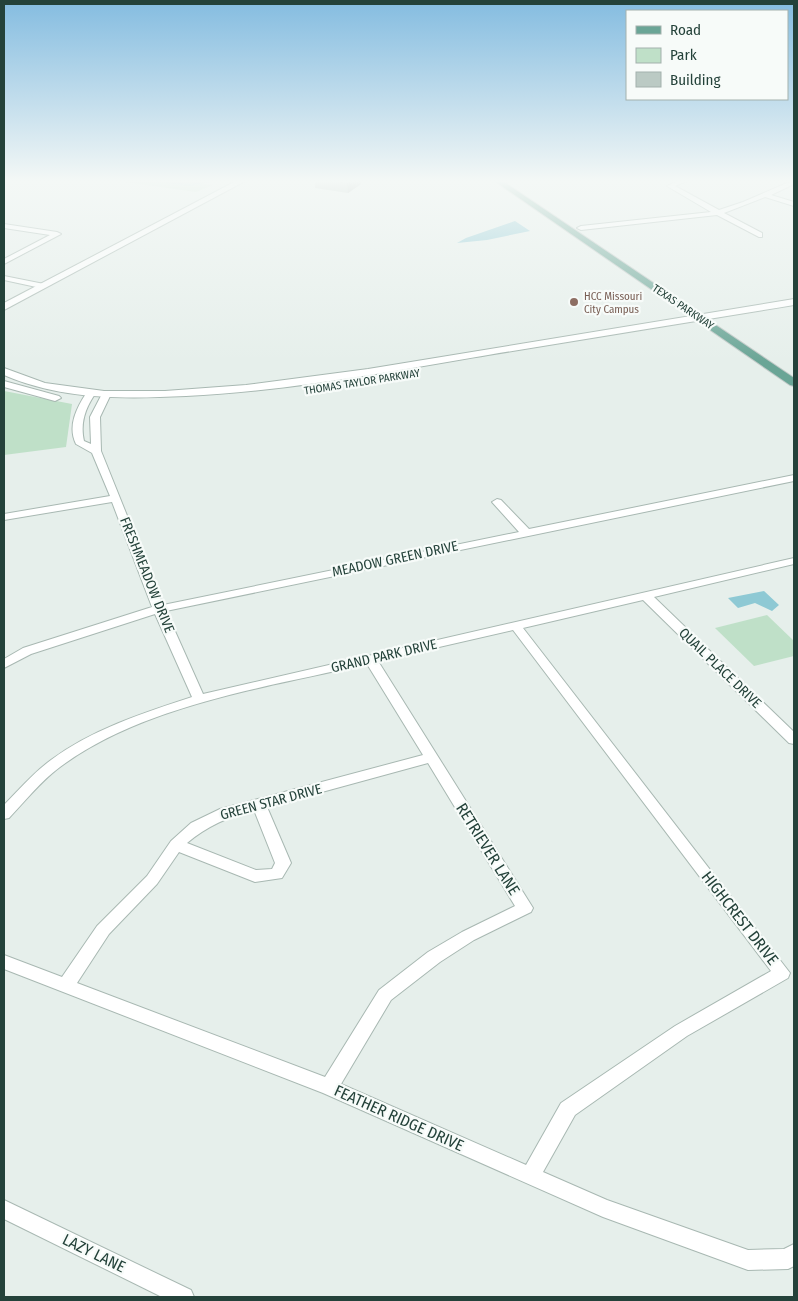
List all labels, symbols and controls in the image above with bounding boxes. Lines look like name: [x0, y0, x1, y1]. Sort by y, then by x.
legend: [626, 10, 788, 100]
text: Road: [670, 21, 701, 39]
text: Park: [670, 46, 697, 64]
text: Building: [670, 71, 721, 89]
street label: TEXAS PARKWAY: [650, 282, 717, 333]
place label: HCC Missouri City Campus: [584, 290, 642, 316]
marker: HCC Missouri City Campus: [568, 296, 580, 308]
street label: THOMAS TAYLOR PARKWAY: [303, 366, 421, 398]
street label: FRESHMEADOW DRIVE: [116, 515, 178, 636]
street label: MEADOW GREEN DRIVE: [330, 537, 460, 581]
street label: QUAIL PLACE DRIVE: [675, 624, 765, 712]
street label: GRAND PARK DRIVE: [329, 635, 439, 676]
street label: GREEN STAR DRIVE: [218, 780, 324, 824]
street label: RETRIEVER LANE: [452, 799, 524, 899]
street label: HIGHCREST DRIVE: [698, 867, 782, 969]
street label: FEATHER RIDGE DRIVE: [331, 1081, 467, 1155]
street label: LAZY LANE: [59, 1230, 129, 1276]

